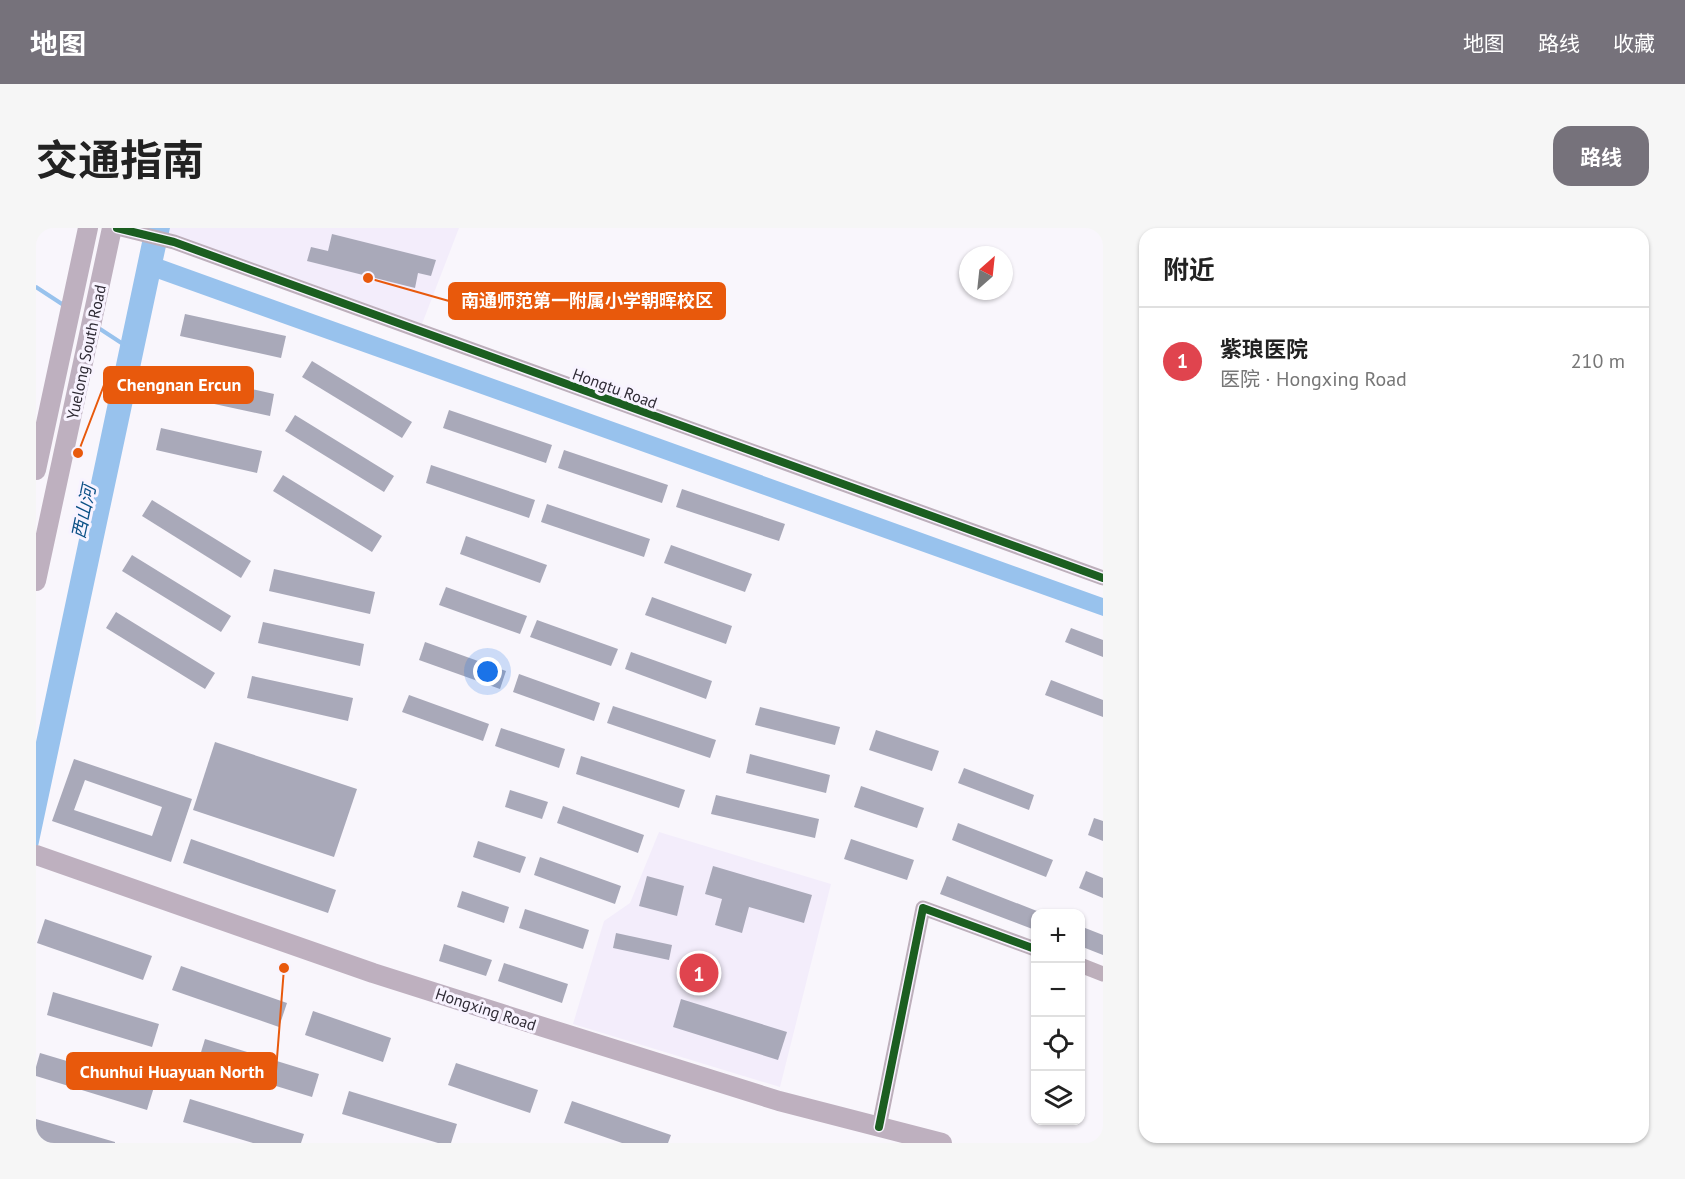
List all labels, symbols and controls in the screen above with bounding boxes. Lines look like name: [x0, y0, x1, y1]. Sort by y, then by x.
text: 地图: [30, 25, 86, 62]
text: 地图: [1463, 30, 1505, 57]
text: 路线: [1538, 30, 1580, 57]
text: 收藏: [1613, 30, 1655, 57]
button: 路线: [1553, 126, 1649, 186]
text: 交通指南: [36, 132, 204, 187]
north arrow: [959, 246, 1013, 300]
text: 附近: [1163, 253, 1215, 286]
street label: Yuelong South Road: [62, 283, 110, 421]
callout: 南通师范第一附属小学朝晖校区: [449, 283, 725, 319]
text: 南通师范第一附属小学朝晖校区: [461, 289, 713, 312]
text: 紫琅医院: [1220, 335, 1308, 363]
text: 1: [1177, 348, 1188, 374]
text: 210 m: [1571, 348, 1625, 374]
street label: Hongtu Road: [570, 363, 660, 413]
text: 医院 · Hongxing Road: [1220, 366, 1407, 392]
callout: Chengnan Ercun: [104, 367, 253, 403]
text: Chengnan Ercun: [117, 373, 241, 396]
water label: 西山河: [67, 480, 101, 541]
your location: [473, 657, 502, 686]
map controls: [1031, 909, 1085, 1125]
button: +: [1031, 909, 1085, 963]
pin: 1: [680, 950, 718, 996]
button: −: [1031, 963, 1085, 1017]
street label: Hongxing Road: [433, 983, 539, 1035]
button: locate: [1031, 1017, 1085, 1071]
callout: Chunhui Huayuan North: [67, 1053, 276, 1089]
text: Chunhui Huayuan North: [80, 1060, 264, 1083]
button: layers: [1031, 1071, 1085, 1125]

